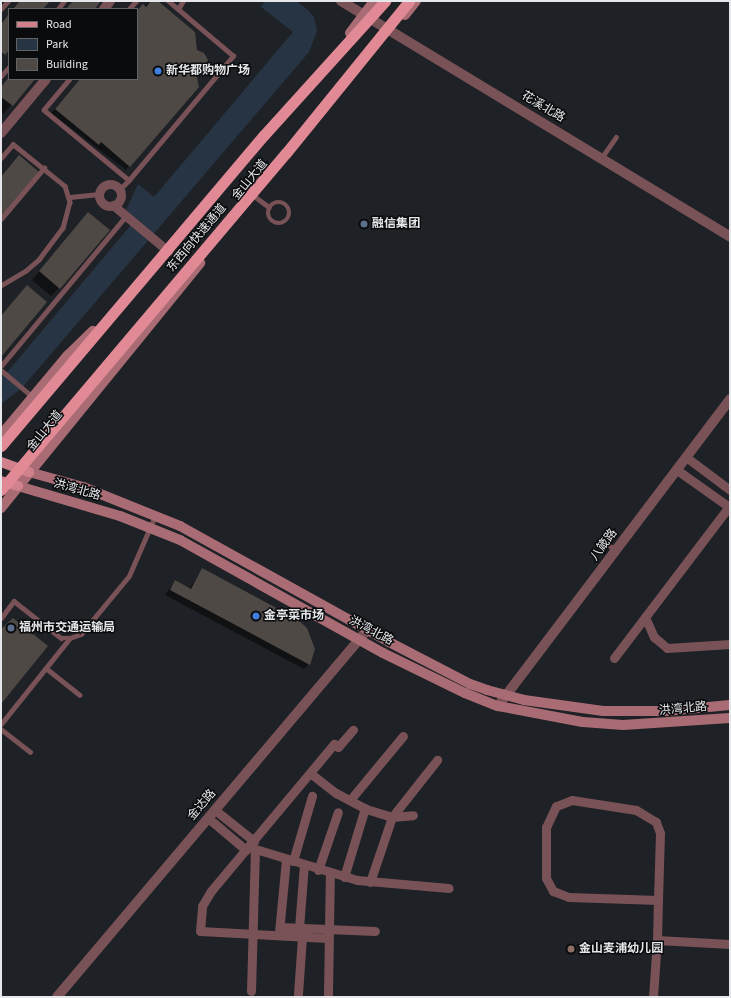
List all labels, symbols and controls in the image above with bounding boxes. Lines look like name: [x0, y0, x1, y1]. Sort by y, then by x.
legend: [8, 8, 138, 80]
text: Road: [46, 16, 72, 33]
text: Park: [46, 36, 68, 53]
text: Building: [46, 56, 88, 73]
place label: 新华都购物广场: [166, 64, 250, 78]
marker: 新华都购物广场: [153, 66, 163, 76]
street label: 花溪北路: [519, 88, 567, 126]
street label: 金山大道: [229, 157, 271, 203]
street label: 东西向快速通道: [164, 201, 230, 275]
place label: 融信集团: [372, 217, 420, 231]
marker: 融信集团: [359, 219, 369, 229]
street label: 金山大道: [24, 408, 66, 454]
street label: 洪湾北路: [52, 476, 102, 504]
street label: 八箴路: [587, 526, 621, 564]
place label: 金亭菜市场: [264, 609, 324, 623]
marker: 金亭菜市场: [251, 611, 261, 621]
street label: 洪湾北路: [346, 613, 396, 649]
place label: 福州市交通运输局: [19, 621, 115, 635]
marker: 福州市交通运输局: [6, 623, 16, 633]
street label: 洪湾北路: [658, 700, 708, 718]
street label: 金达路: [185, 787, 219, 823]
place label: 金山麦浦幼儿园: [579, 942, 663, 956]
marker: 金山麦浦幼儿园: [566, 944, 576, 954]

